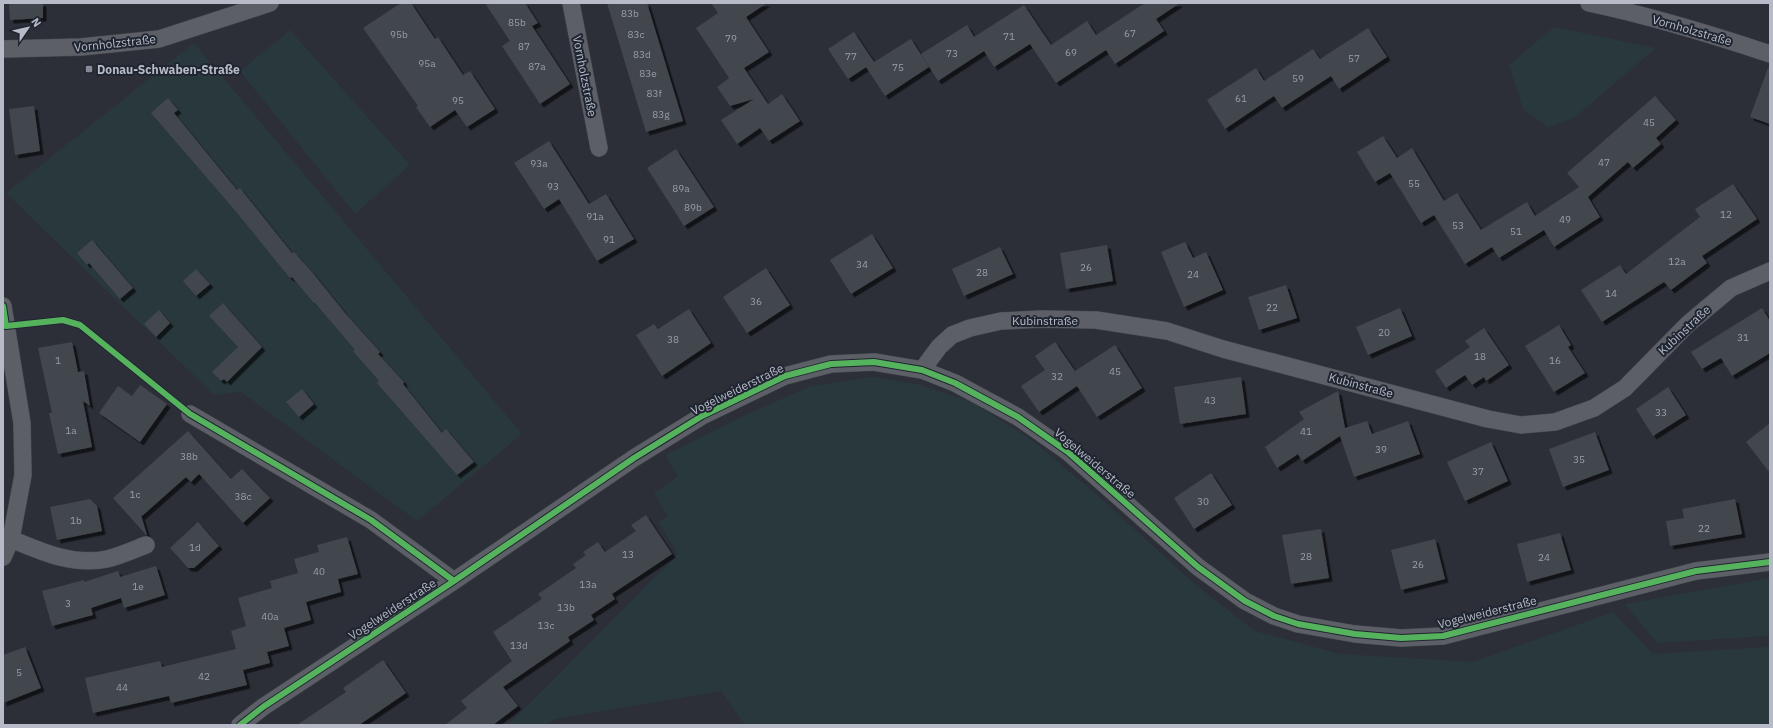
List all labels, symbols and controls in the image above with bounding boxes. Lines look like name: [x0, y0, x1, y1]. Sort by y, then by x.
house number: 83b: [621, 7, 639, 20]
north arrow: [8, 8, 48, 48]
street label: Vornholzstraße: [1650, 11, 1734, 49]
text: N: [28, 15, 44, 30]
house number: 85b: [508, 16, 526, 29]
house number: 67: [1124, 27, 1136, 40]
house number: 95b: [390, 28, 408, 41]
house number: 83c: [627, 28, 645, 41]
house number: 71: [1003, 30, 1015, 43]
street label: Vornholzstraße: [73, 31, 157, 55]
house number: 79: [725, 32, 737, 45]
street label: Vornholzstraße: [570, 34, 600, 118]
house number: 87: [518, 40, 530, 53]
house number: 69: [1065, 46, 1077, 59]
house number: 73: [946, 47, 958, 60]
house number: 83d: [633, 48, 651, 61]
house number: 77: [845, 50, 857, 63]
house number: 57: [1348, 52, 1360, 65]
house number: 95a: [418, 57, 436, 70]
house number: 87a: [528, 60, 546, 73]
house number: 75: [892, 61, 904, 74]
place label: Donau-Schwaben-Straße: [97, 62, 240, 77]
marker: Donau-Schwaben-Straße: [84, 64, 94, 74]
house number: 83e: [639, 67, 657, 80]
house number: 59: [1292, 72, 1304, 85]
house number: 83f: [646, 87, 662, 100]
house number: 61: [1235, 92, 1247, 105]
house number: 95: [452, 94, 464, 107]
house number: 83g: [652, 108, 670, 121]
house number: 45: [1643, 116, 1655, 129]
house number: 47: [1598, 156, 1610, 169]
house number: 93a: [530, 157, 548, 170]
house number: 55: [1408, 177, 1420, 190]
house number: 93: [547, 180, 559, 193]
house number: 89a: [672, 182, 690, 195]
house number: 89b: [684, 201, 702, 214]
house number: 12: [1720, 208, 1732, 221]
house number: 91a: [586, 210, 604, 223]
house number: 49: [1559, 213, 1571, 226]
house number: 53: [1452, 219, 1464, 232]
house number: 51: [1510, 225, 1522, 238]
house number: 91: [603, 233, 615, 246]
house number: 12a: [1668, 255, 1686, 268]
house number: 34: [856, 258, 868, 271]
house number: 26: [1080, 261, 1092, 274]
house number: 28: [976, 266, 988, 279]
house number: 24: [1187, 268, 1199, 281]
house number: 14: [1605, 287, 1617, 300]
house number: 36: [750, 295, 762, 308]
house number: 22: [1266, 301, 1278, 314]
street label: Kubinstraße: [1655, 302, 1714, 358]
street label: Kubinstraße: [1012, 313, 1078, 328]
house number: 20: [1378, 326, 1390, 339]
house number: 31: [1737, 331, 1749, 344]
house number: 38: [667, 333, 679, 346]
house number: 18: [1474, 350, 1486, 363]
house number: 1: [55, 354, 61, 367]
house number: 16: [1549, 354, 1561, 367]
street label: Vogelweiderstraße: [688, 360, 786, 418]
house number: 45: [1109, 365, 1121, 378]
street label: Kubinstraße: [1327, 369, 1395, 401]
house number: 32: [1051, 370, 1063, 383]
house number: 43: [1204, 394, 1216, 407]
house number: 33: [1655, 406, 1667, 419]
house number: 1a: [65, 424, 77, 437]
street label: Vogelweiderstraße: [1051, 425, 1139, 502]
house number: 41: [1300, 425, 1312, 438]
house number: 39: [1375, 443, 1387, 456]
house number: 38b: [180, 450, 198, 463]
house number: 35: [1573, 453, 1585, 466]
house number: 37: [1472, 465, 1484, 478]
house number: 1c: [129, 488, 141, 501]
house number: 38c: [234, 490, 252, 503]
house number: 30: [1197, 495, 1209, 508]
house number: 1b: [70, 514, 82, 527]
house number: 22: [1698, 522, 1710, 535]
house number: 1d: [189, 541, 201, 554]
house number: 13: [622, 548, 634, 561]
house number: 28: [1300, 550, 1312, 563]
house number: 24: [1538, 551, 1550, 564]
house number: 26: [1412, 558, 1424, 571]
house number: 40: [313, 565, 325, 578]
street label: Vogelweiderstraße: [345, 575, 439, 643]
house number: 13a: [579, 578, 597, 591]
house number: 1e: [132, 580, 144, 593]
street label: Vogelweiderstraße: [1436, 592, 1538, 632]
house number: 3: [65, 597, 71, 610]
house number: 13b: [557, 601, 575, 614]
house number: 40a: [261, 610, 279, 623]
house number: 13c: [537, 619, 555, 632]
house number: 13d: [510, 639, 528, 652]
house number: 5: [16, 666, 22, 679]
house number: 42: [198, 670, 210, 683]
house number: 44: [116, 681, 128, 694]

